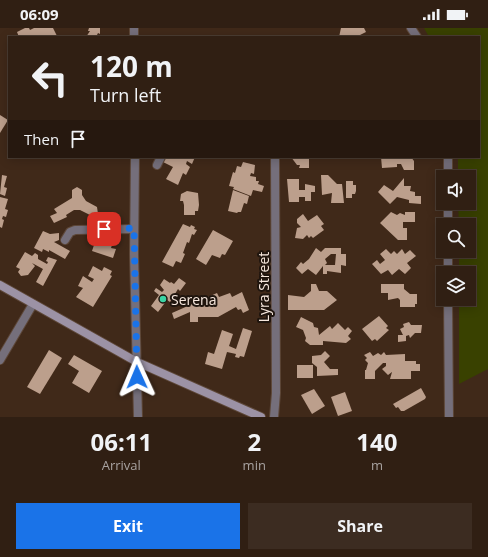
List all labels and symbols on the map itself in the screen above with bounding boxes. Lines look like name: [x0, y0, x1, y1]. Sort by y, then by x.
pin: [87, 212, 121, 246]
street label: Lyra Street: [254, 252, 273, 322]
place label: Serena: [171, 290, 217, 309]
marker: Serena: [158, 294, 168, 304]
position arrow: [116, 356, 158, 398]

